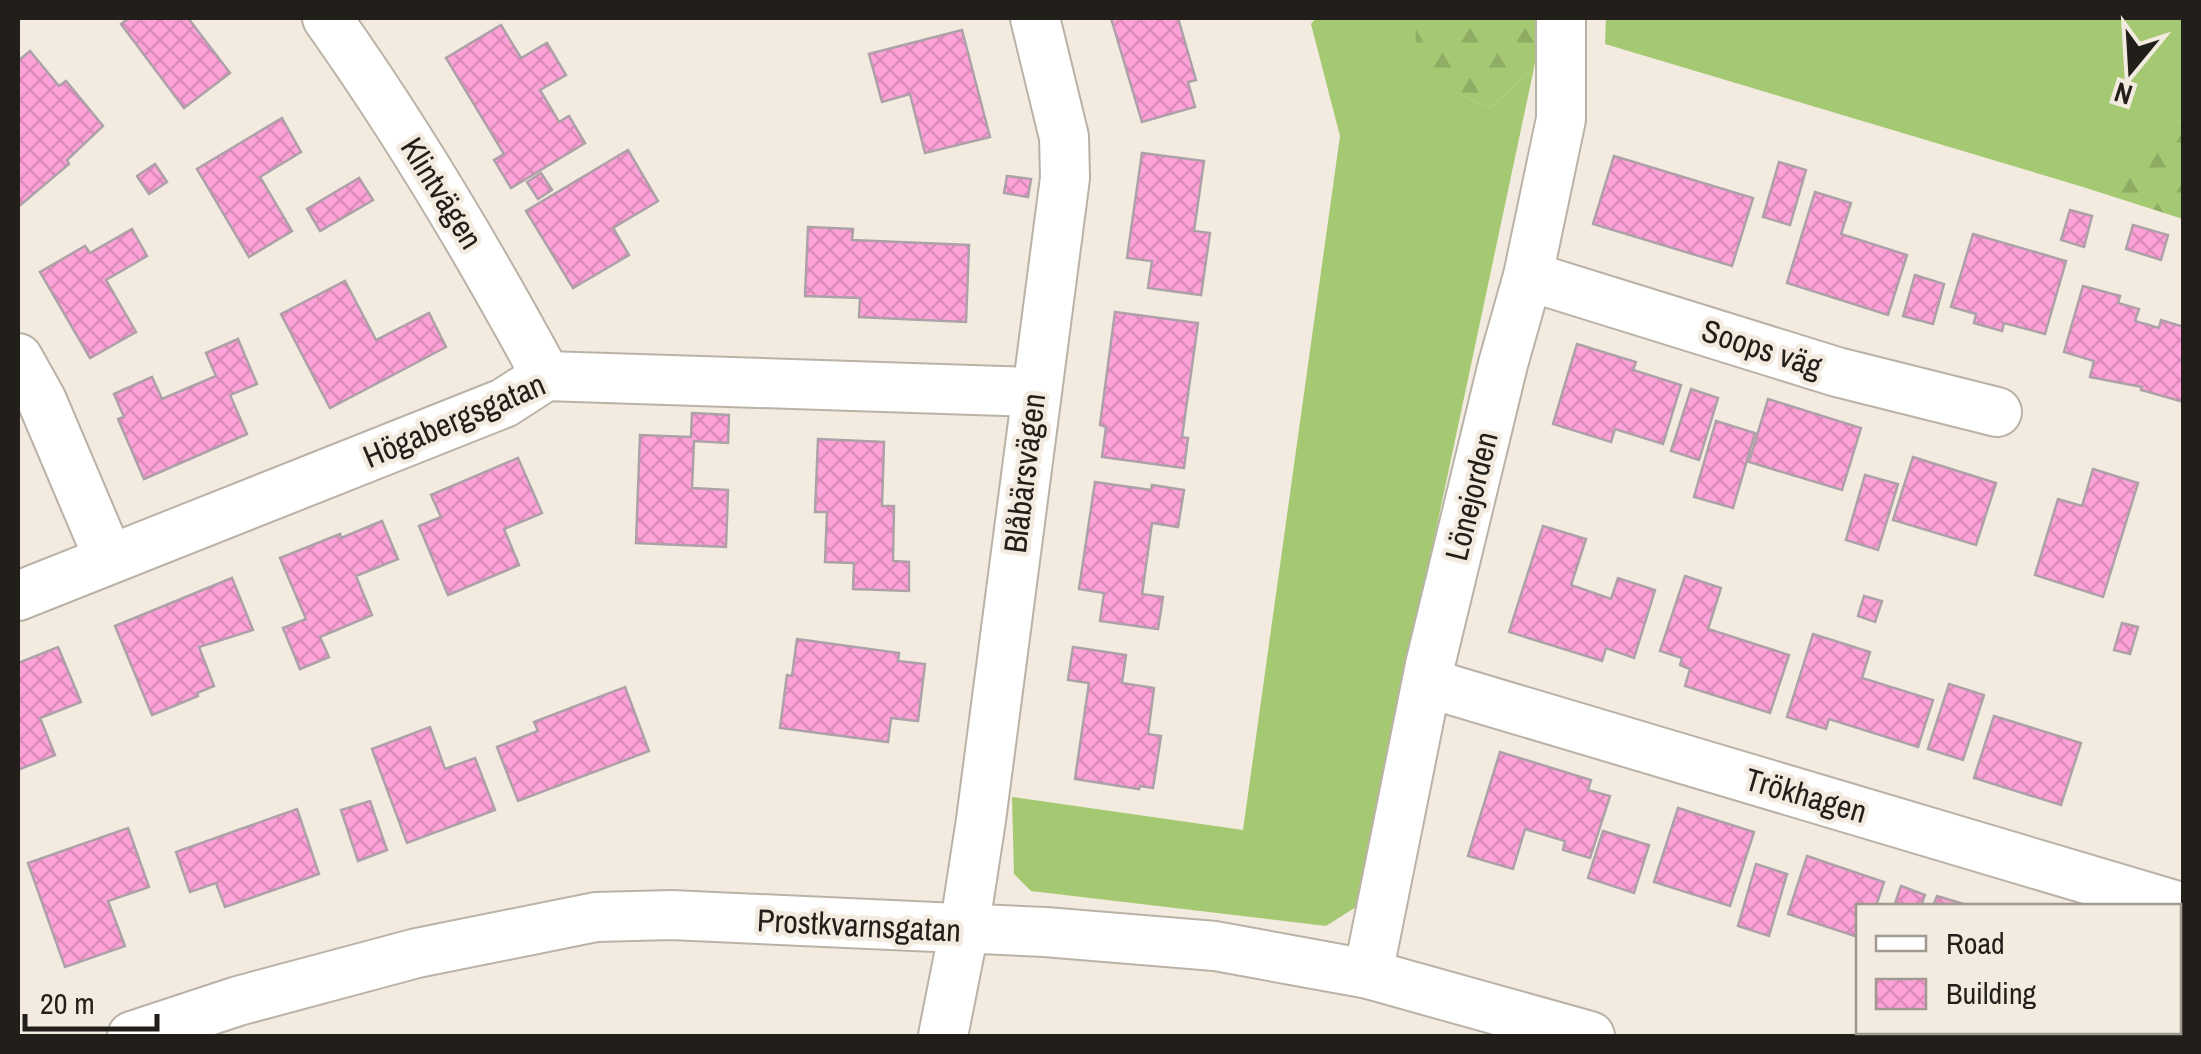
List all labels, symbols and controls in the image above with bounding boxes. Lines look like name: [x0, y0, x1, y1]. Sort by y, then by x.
north arrow: [2081, 20, 2181, 120]
text: N: [2110, 73, 2137, 114]
street label: Klintvägen: [391, 129, 493, 257]
street label: Soops väg: [1696, 308, 1828, 388]
street label: Högabergsgatan: [356, 362, 552, 478]
street label: Blåbärsvägen: [993, 391, 1055, 555]
street label: Lönejorden: [1434, 427, 1508, 565]
street label: Trökhagen: [1740, 757, 1872, 833]
street label: Prostkvarnsgatan: [756, 898, 962, 952]
legend: [1856, 904, 2181, 1034]
text: Road: [1946, 923, 2005, 963]
scale bar: [25, 969, 158, 1031]
text: Building: [1946, 973, 2037, 1013]
text: 20 m: [40, 983, 95, 1023]

